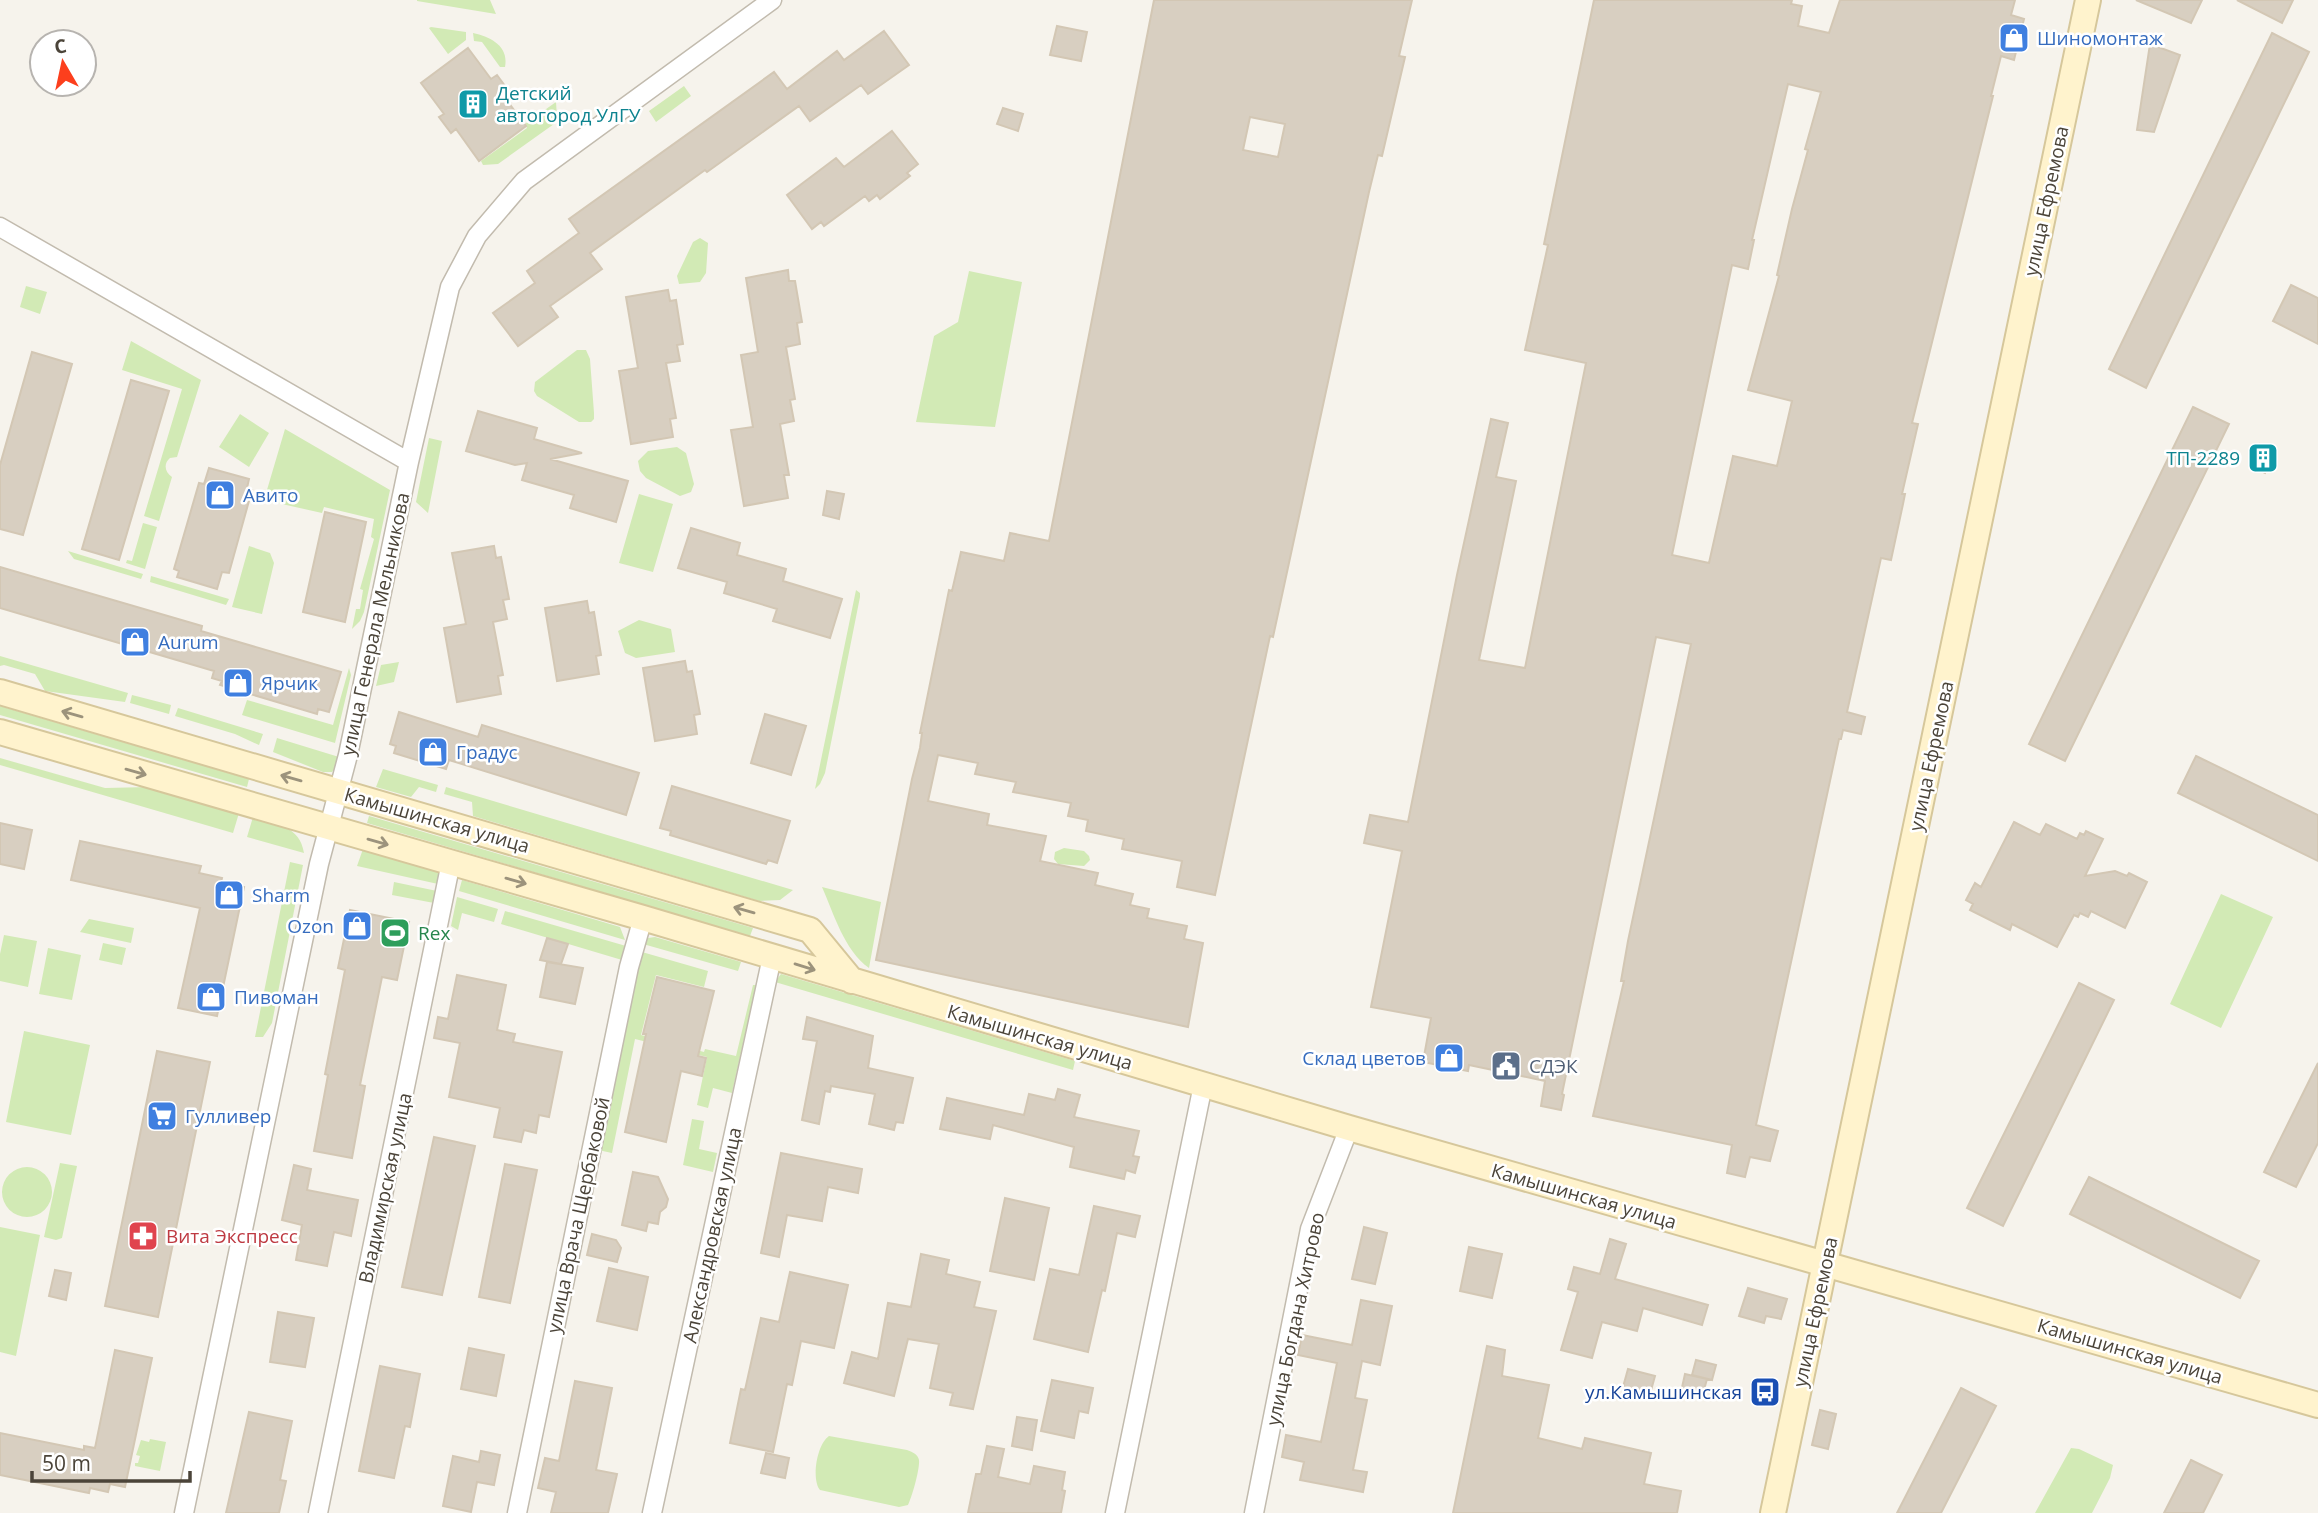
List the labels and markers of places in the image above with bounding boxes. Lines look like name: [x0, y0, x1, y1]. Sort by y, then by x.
shop icon: Шиномонтаж: [1997, 21, 2031, 55]
place label: Шиномонтаж: [2037, 25, 2163, 51]
place label: Детский автогород УлГУ: [496, 80, 641, 128]
building icon: Детский автогород УлГУ: [456, 87, 490, 121]
building icon: ТП-2289: [2246, 441, 2280, 475]
place label: ТП-2289: [2166, 445, 2240, 471]
shop icon: Авито: [203, 478, 237, 512]
place label: Авито: [243, 482, 298, 508]
shop icon: Aurum: [118, 625, 152, 659]
place label: Aurum: [158, 629, 219, 655]
shop icon: Ярчик: [221, 666, 255, 700]
place label: Ярчик: [261, 670, 318, 696]
shop icon: Градус: [416, 735, 450, 769]
place label: Градус: [456, 739, 518, 765]
shop icon: Sharm: [212, 878, 246, 912]
place label: Sharm: [252, 882, 310, 908]
shop icon: Ozon: [340, 909, 374, 943]
place label: Ozon: [287, 913, 334, 939]
sports icon: Rex: [378, 916, 412, 950]
place label: Rex: [418, 920, 450, 946]
shop icon: Пивоман: [194, 980, 228, 1014]
place label: Пивоман: [234, 984, 319, 1010]
shop icon: Склад цветов: [1432, 1041, 1466, 1075]
place label: Склад цветов: [1302, 1045, 1426, 1071]
public building icon: СДЭК: [1489, 1049, 1523, 1083]
place label: СДЭК: [1529, 1053, 1578, 1079]
supermarket icon: Гулливер: [145, 1099, 179, 1133]
place label: Гулливер: [185, 1103, 271, 1129]
pharmacy icon: Вита Экспресс: [126, 1219, 160, 1253]
place label: Вита Экспресс: [166, 1223, 298, 1249]
bus stop icon: ул.Камышинская: [1748, 1375, 1782, 1409]
place label: ул.Камышинская: [1585, 1379, 1742, 1405]

